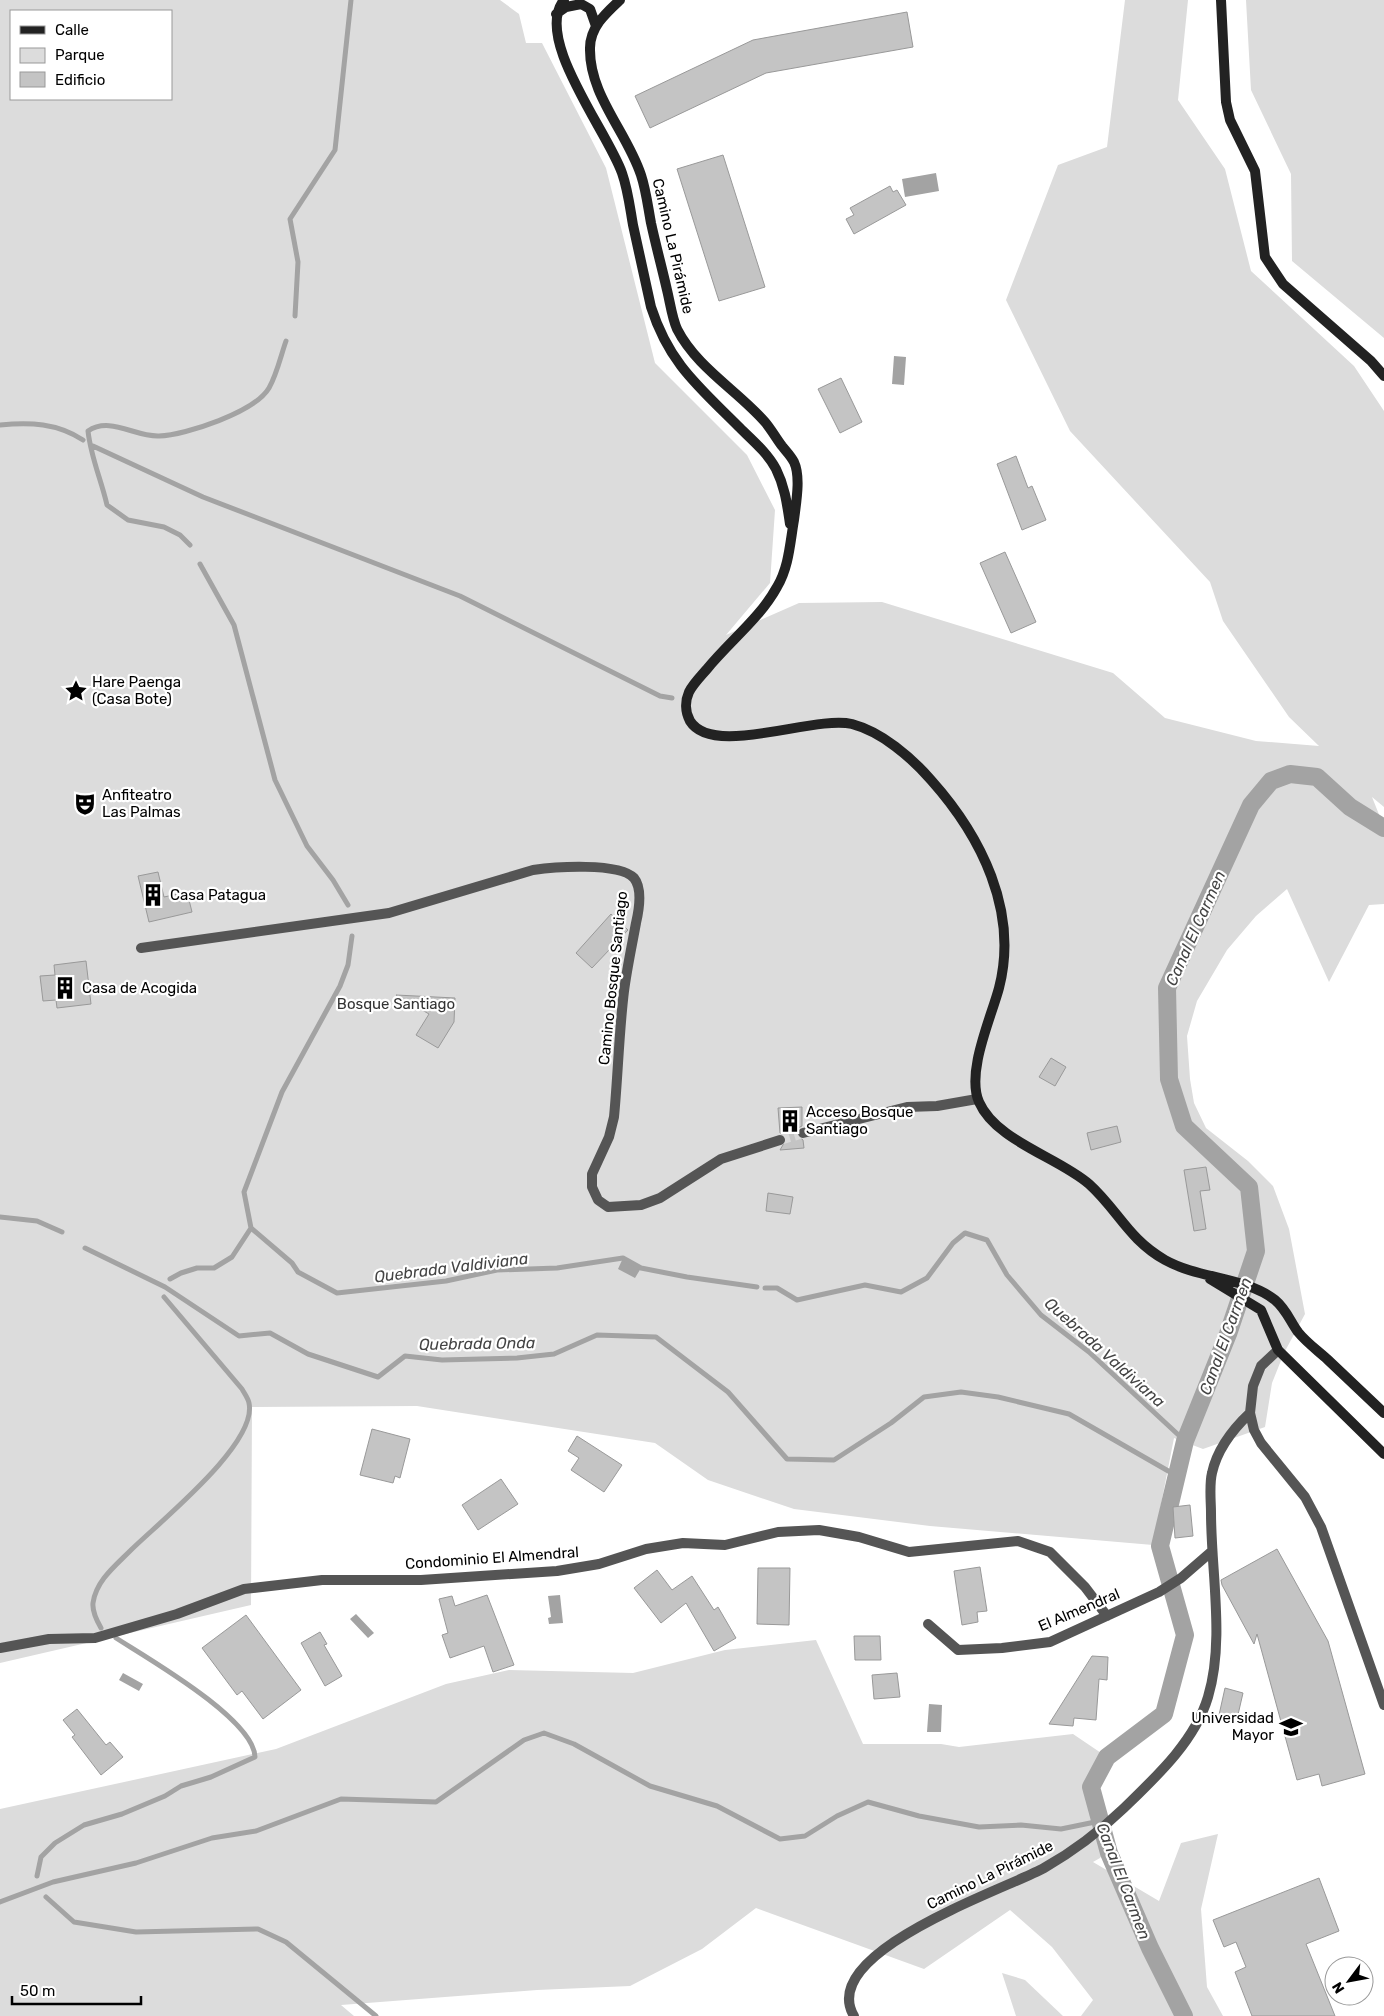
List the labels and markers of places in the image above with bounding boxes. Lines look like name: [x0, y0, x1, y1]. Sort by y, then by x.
place label: Hare Paenga (Casa Bote): [92, 673, 181, 708]
place icon: Hare Paenga (Casa Bote): [63, 678, 89, 704]
place label: Anfiteatro Las Palmas: [102, 786, 181, 821]
theatre icon: Anfiteatro Las Palmas: [72, 791, 98, 817]
building icon: Casa Patagua: [140, 882, 166, 908]
place label: Casa Patagua: [170, 886, 266, 904]
building icon: Casa de Acogida: [52, 975, 78, 1001]
place label: Casa de Acogida: [82, 979, 197, 997]
place label: Acceso Bosque Santiago: [806, 1103, 914, 1138]
building icon: Acceso Bosque Santiago: [777, 1108, 803, 1134]
place label: Universidad Mayor: [1191, 1709, 1274, 1744]
school or university icon: Universidad Mayor: [1278, 1714, 1304, 1740]

